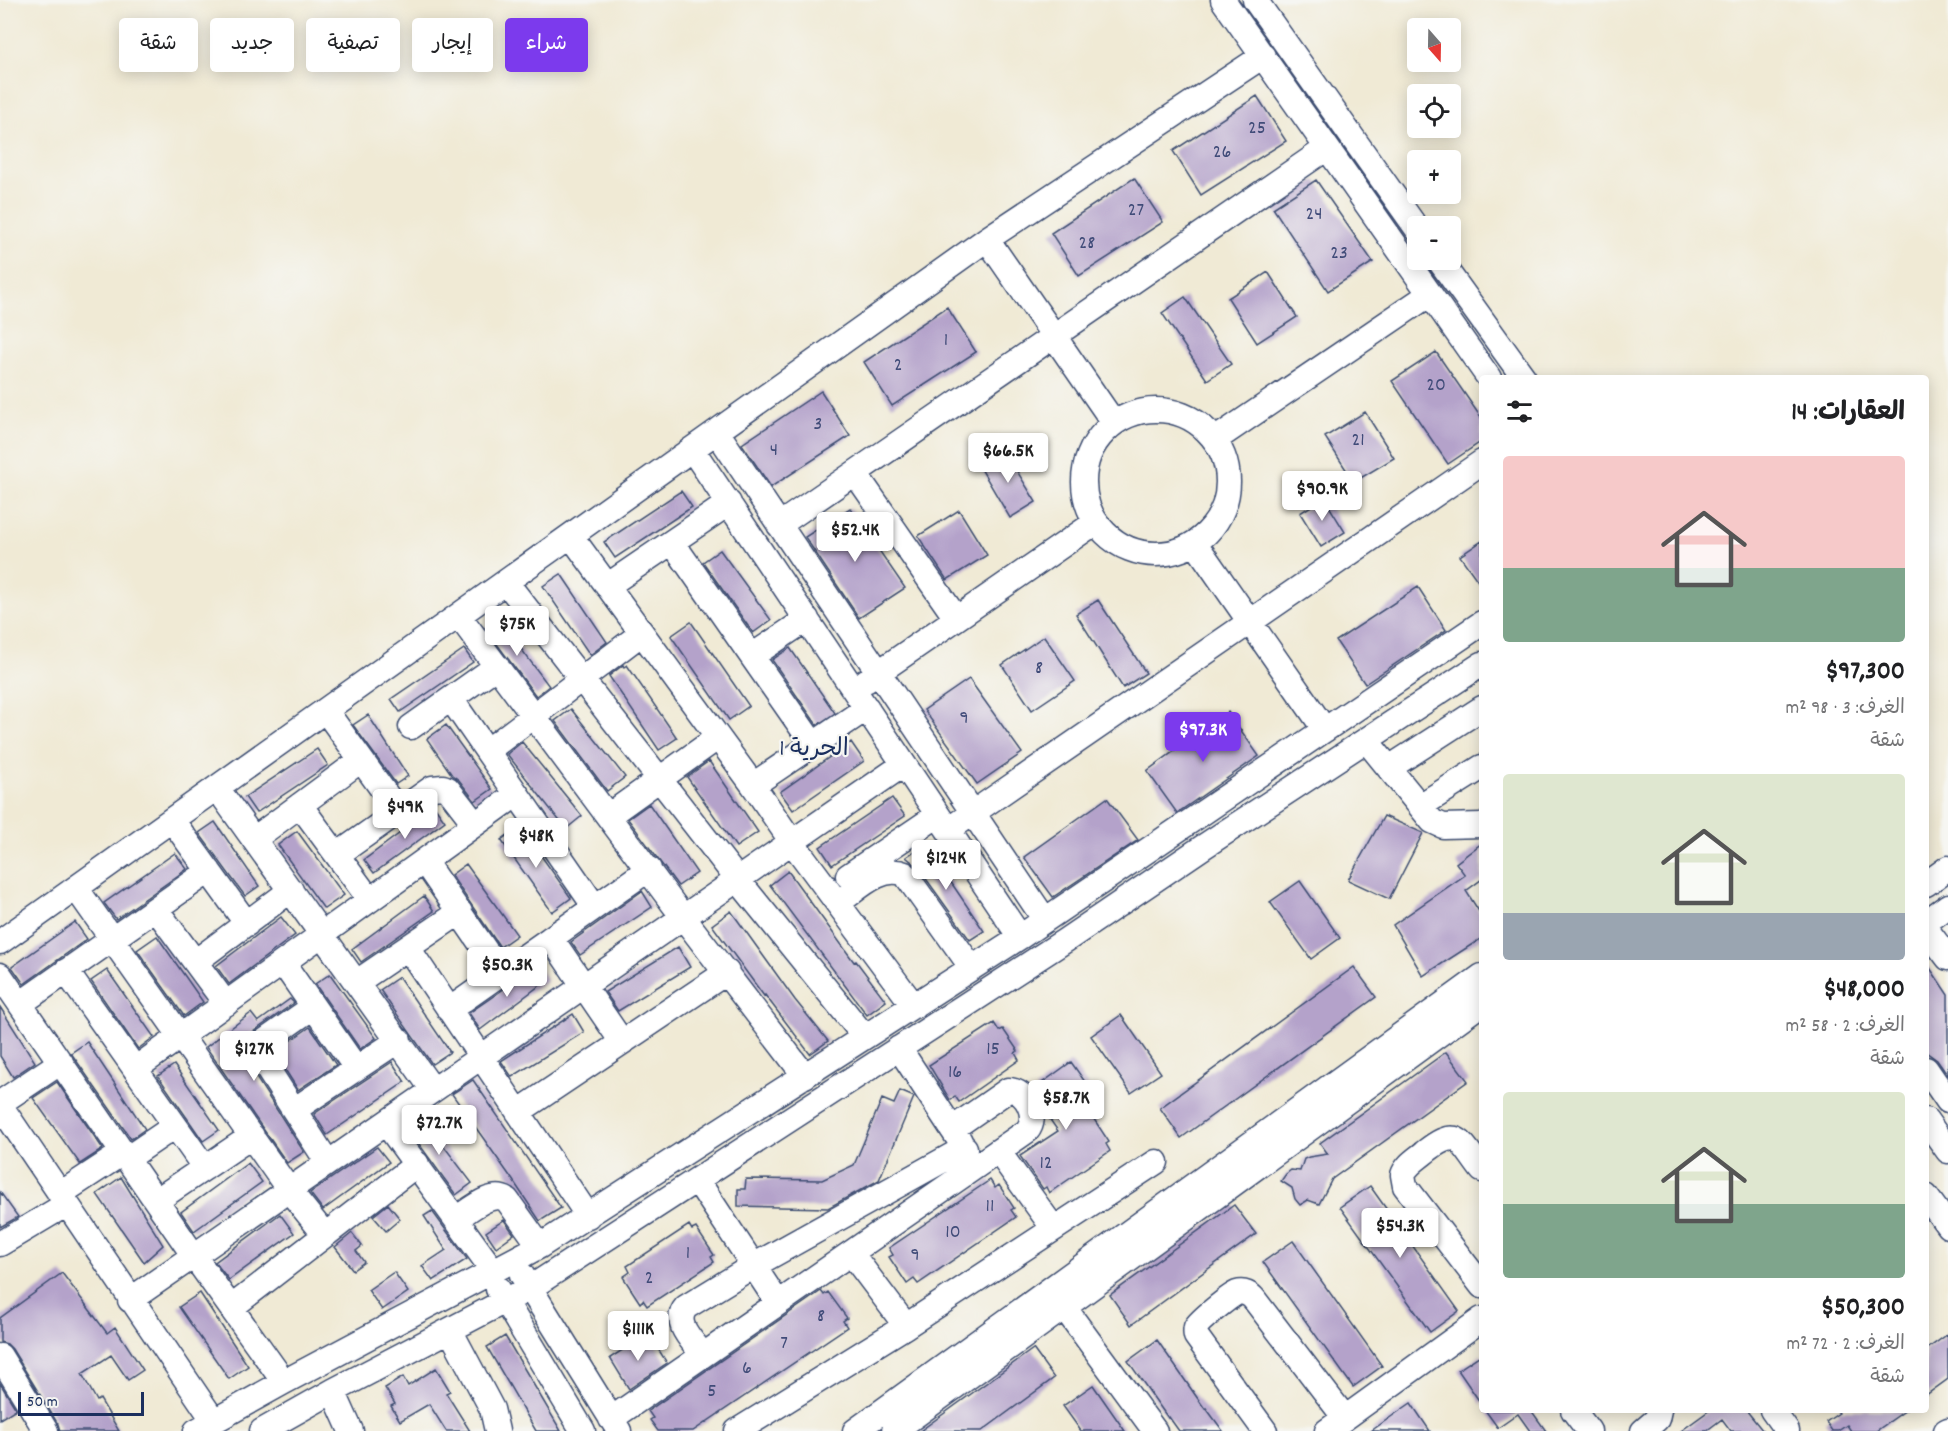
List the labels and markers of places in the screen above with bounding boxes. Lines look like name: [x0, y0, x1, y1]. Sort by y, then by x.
pin: $66.5K: [959, 433, 1057, 484]
pin: $90.9K: [1273, 471, 1371, 522]
pin: $52.4K: [806, 512, 904, 563]
pin: $75K: [481, 606, 553, 657]
pin: $97.3K: [1154, 712, 1252, 763]
pin: $49K: [369, 789, 441, 840]
pin: $48K: [500, 818, 572, 869]
pin: $124K: [904, 840, 988, 891]
pin: $50.3K: [458, 947, 556, 998]
pin: $127K: [212, 1031, 296, 1082]
pin: $58.7K: [1017, 1080, 1115, 1131]
pin: $72.7K: [390, 1105, 488, 1156]
pin: $54.3K: [1351, 1208, 1449, 1259]
pin: $111K: [596, 1311, 680, 1362]

